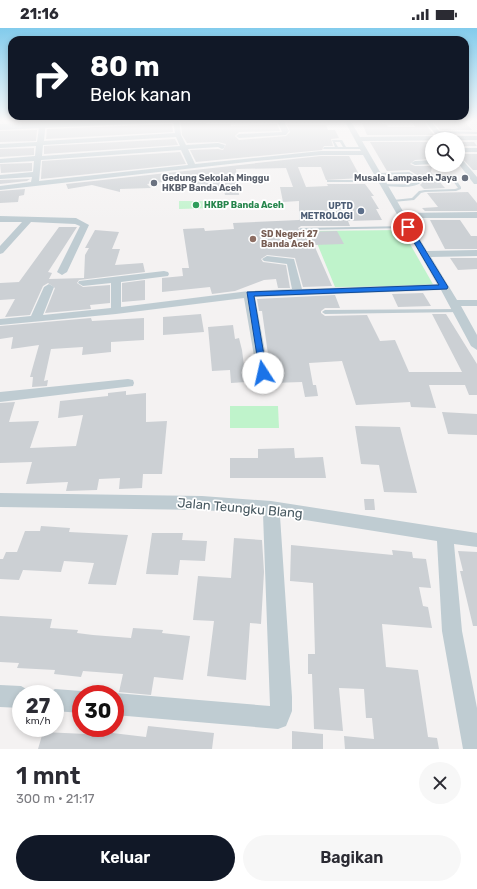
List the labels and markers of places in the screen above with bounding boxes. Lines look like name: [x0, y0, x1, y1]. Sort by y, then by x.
place label: Gedung Sekolah Minggu HKBP Banda Aceh: [162, 173, 269, 193]
place label: Musala Lampaseh Jaya: [354, 173, 457, 183]
marker: Musala Lampaseh Jaya: [460, 173, 470, 183]
marker: Gedung Sekolah Minggu HKBP Banda Aceh: [149, 178, 159, 188]
marker: HKBP Banda Aceh: [191, 200, 201, 210]
place label: HKBP Banda Aceh: [204, 200, 284, 210]
place label: UPTD METROLOGI: [300, 201, 354, 221]
marker: UPTD METROLOGI: [356, 206, 366, 216]
pin: [391, 210, 425, 244]
place label: SD Negeri 27 Banda Aceh: [261, 229, 318, 249]
marker: SD Negeri 27 Banda Aceh: [248, 234, 258, 244]

